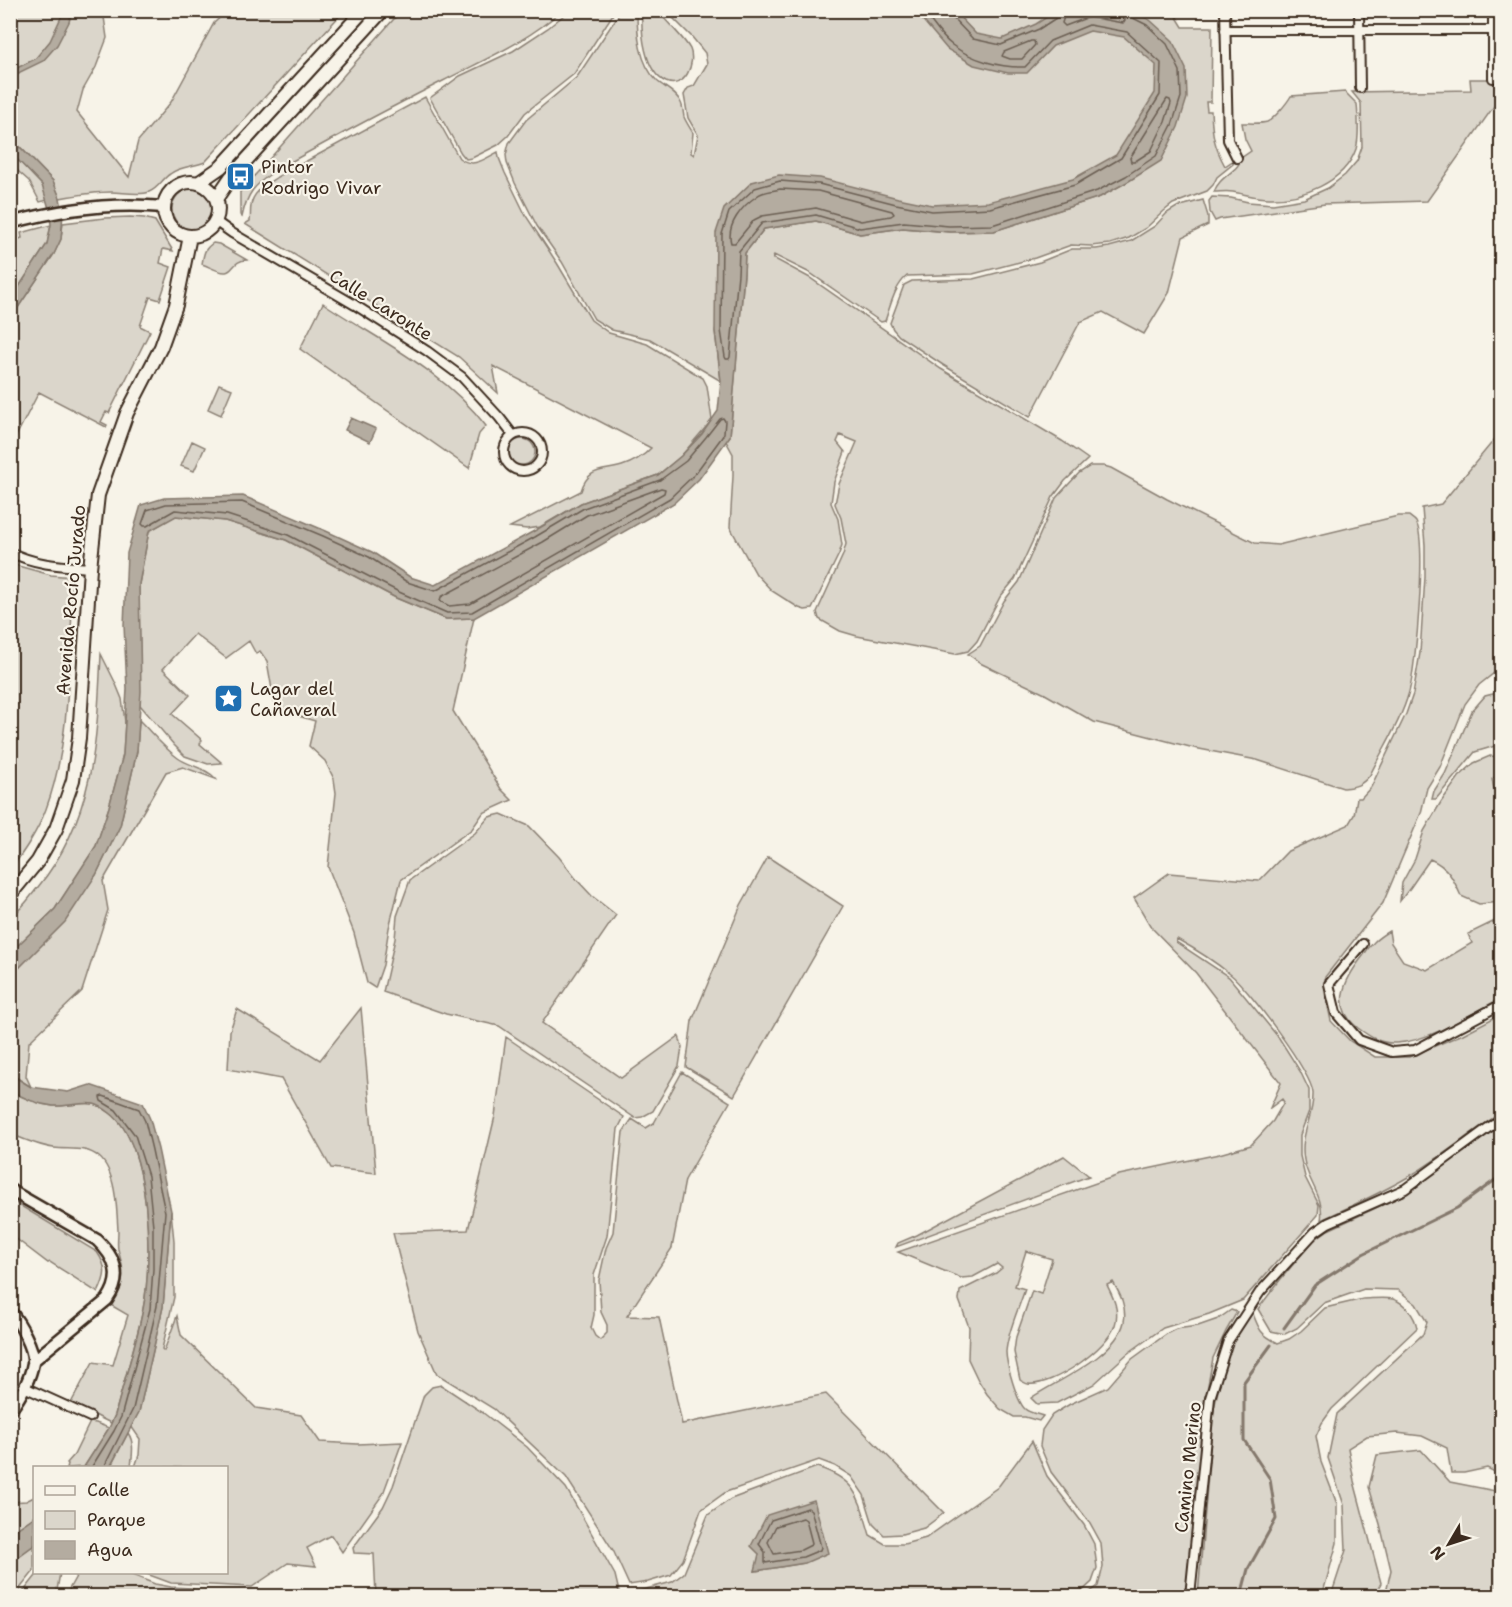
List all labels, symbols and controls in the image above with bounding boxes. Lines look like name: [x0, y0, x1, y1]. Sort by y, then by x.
place label: Pintor Rodrigo Vivar: [261, 155, 382, 200]
bus stop icon: Pintor Rodrigo Vivar: [224, 161, 256, 193]
street label: Calle Caronte: [325, 264, 437, 346]
street label: Avenida Rocío Jurado: [51, 504, 91, 696]
place label: Lagar del Cañaveral: [250, 677, 337, 722]
place icon: Lagar del Cañaveral: [213, 683, 245, 715]
street label: Camino Merino: [1169, 1400, 1207, 1534]
legend: [33, 1466, 228, 1574]
text: Calle: [87, 1478, 130, 1502]
text: Parque: [87, 1508, 146, 1532]
north arrow: [1419, 1514, 1479, 1574]
text: Agua: [87, 1538, 132, 1562]
text: N: [1426, 1542, 1450, 1565]

